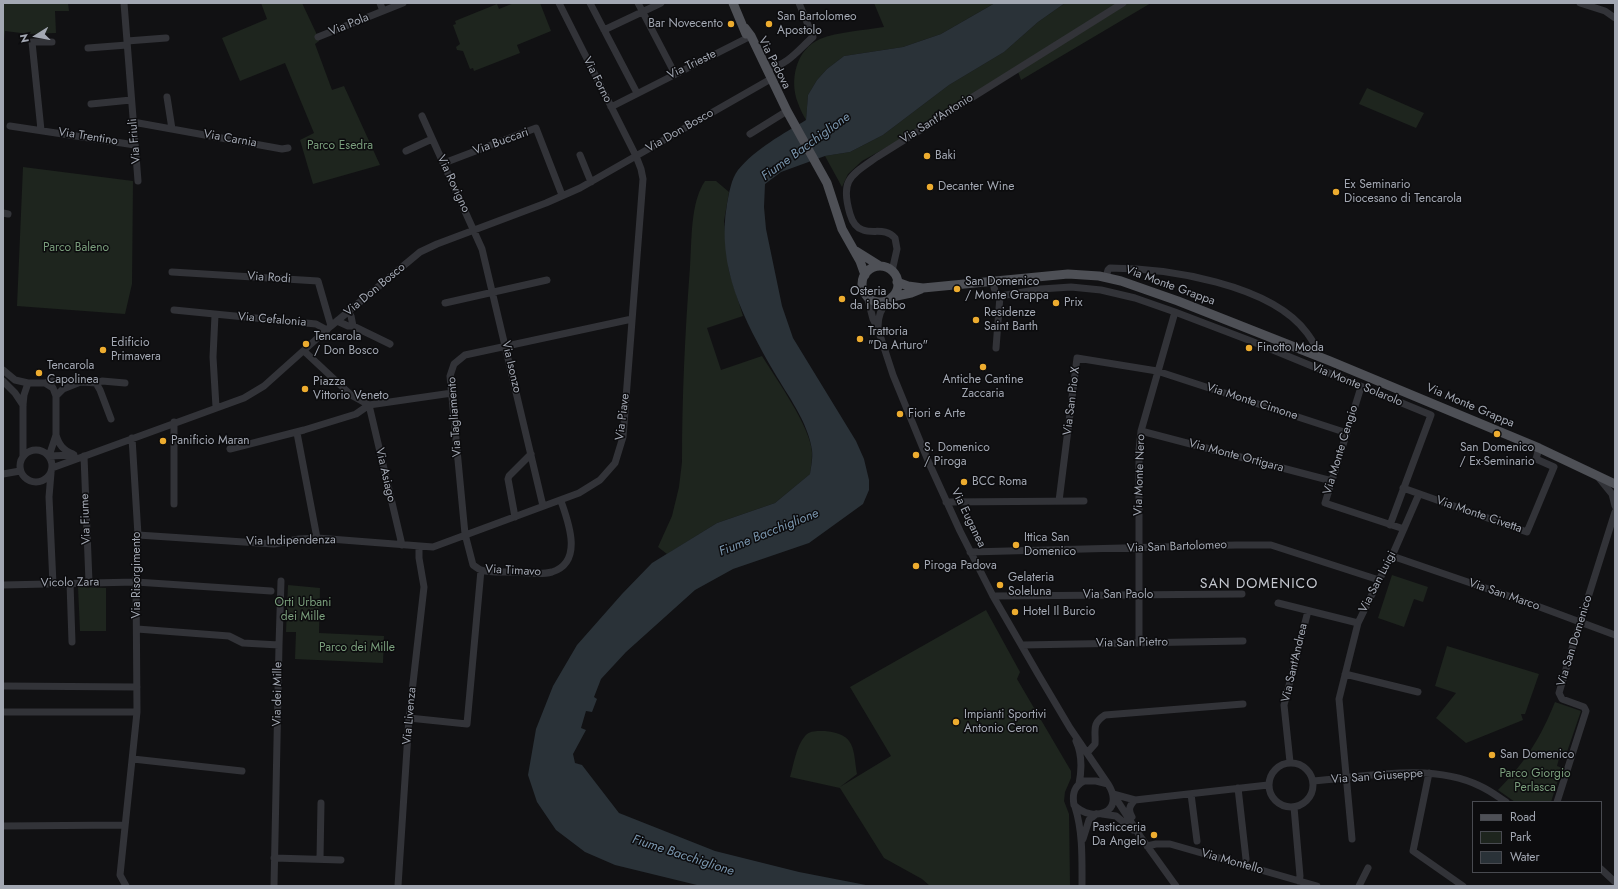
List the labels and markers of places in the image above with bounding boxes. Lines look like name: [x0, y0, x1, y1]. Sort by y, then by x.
place label: San Bartolomeo Apostolo: [777, 10, 857, 38]
place label: Bar Novecento: [648, 17, 723, 31]
marker: Bar Novecento: [726, 19, 736, 29]
marker: San Bartolomeo Apostolo: [764, 19, 774, 29]
place label: Baki: [935, 149, 956, 163]
marker: Baki: [922, 151, 932, 161]
place label: Ex Seminario Diocesano di Tencarola: [1344, 178, 1462, 206]
place label: Decanter Wine: [938, 180, 1014, 194]
marker: Decanter Wine: [925, 182, 935, 192]
marker: Ex Seminario Diocesano di Tencarola: [1331, 187, 1341, 197]
place label: San Domenico / Monte Grappa: [965, 275, 1049, 303]
marker: San Domenico / Monte Grappa: [952, 284, 962, 294]
place label: Osteria da i Babbo: [850, 285, 906, 313]
marker: Osteria da i Babbo: [837, 294, 847, 304]
place label: Prix: [1064, 296, 1083, 310]
marker: Prix: [1051, 298, 1061, 308]
place label: Residenze Saint Barth: [984, 306, 1038, 334]
marker: Residenze Saint Barth: [971, 315, 981, 325]
place label: Trattoria "Da Arturo": [868, 325, 928, 353]
place label: Tencarola / Don Bosco: [314, 330, 379, 358]
marker: Trattoria "Da Arturo": [855, 334, 865, 344]
place label: Edificio Primavera: [111, 336, 161, 364]
marker: Tencarola / Don Bosco: [301, 339, 311, 349]
place label: Finotto Moda: [1257, 341, 1324, 355]
marker: Finotto Moda: [1244, 343, 1254, 353]
marker: Edificio Primavera: [98, 345, 108, 355]
place label: Tencarola Capolinea: [47, 359, 99, 387]
marker: Antiche Cantine Zaccaria: [978, 362, 988, 372]
marker: Tencarola Capolinea: [34, 368, 44, 378]
place label: Antiche Cantine Zaccaria: [943, 373, 1023, 401]
place label: Piazza Vittorio Veneto: [313, 375, 389, 403]
marker: Piazza Vittorio Veneto: [300, 384, 310, 394]
place label: Fiori e Arte: [908, 407, 965, 421]
marker: Fiori e Arte: [895, 409, 905, 419]
marker: San Domenico / Ex-Seminario: [1492, 429, 1502, 439]
place label: Panificio Maran: [171, 434, 250, 448]
marker: Panificio Maran: [158, 436, 168, 446]
place label: S. Domenico / Piroga: [924, 441, 990, 469]
place label: San Domenico / Ex-Seminario: [1459, 441, 1535, 469]
marker: S. Domenico / Piroga: [911, 450, 921, 460]
place label: BCC Roma: [972, 475, 1027, 489]
marker: BCC Roma: [959, 477, 969, 487]
place label: Ittica San Domenico: [1024, 531, 1076, 559]
marker: Ittica San Domenico: [1011, 540, 1021, 550]
place label: Piroga Padova: [924, 559, 997, 573]
marker: Piroga Padova: [911, 561, 921, 571]
place label: Gelateria Soleluna: [1008, 571, 1054, 599]
marker: Gelateria Soleluna: [995, 580, 1005, 590]
place label: Hotel Il Burcio: [1023, 605, 1095, 619]
marker: Hotel Il Burcio: [1010, 607, 1020, 617]
place label: Impianti Sportivi Antonio Ceron: [964, 708, 1046, 736]
marker: Impianti Sportivi Antonio Ceron: [951, 717, 961, 727]
place label: San Domenico: [1500, 748, 1574, 762]
marker: San Domenico: [1487, 750, 1497, 760]
place label: Pasticceria Da Angelo: [1092, 821, 1146, 849]
marker: Pasticceria Da Angelo: [1149, 830, 1159, 840]

